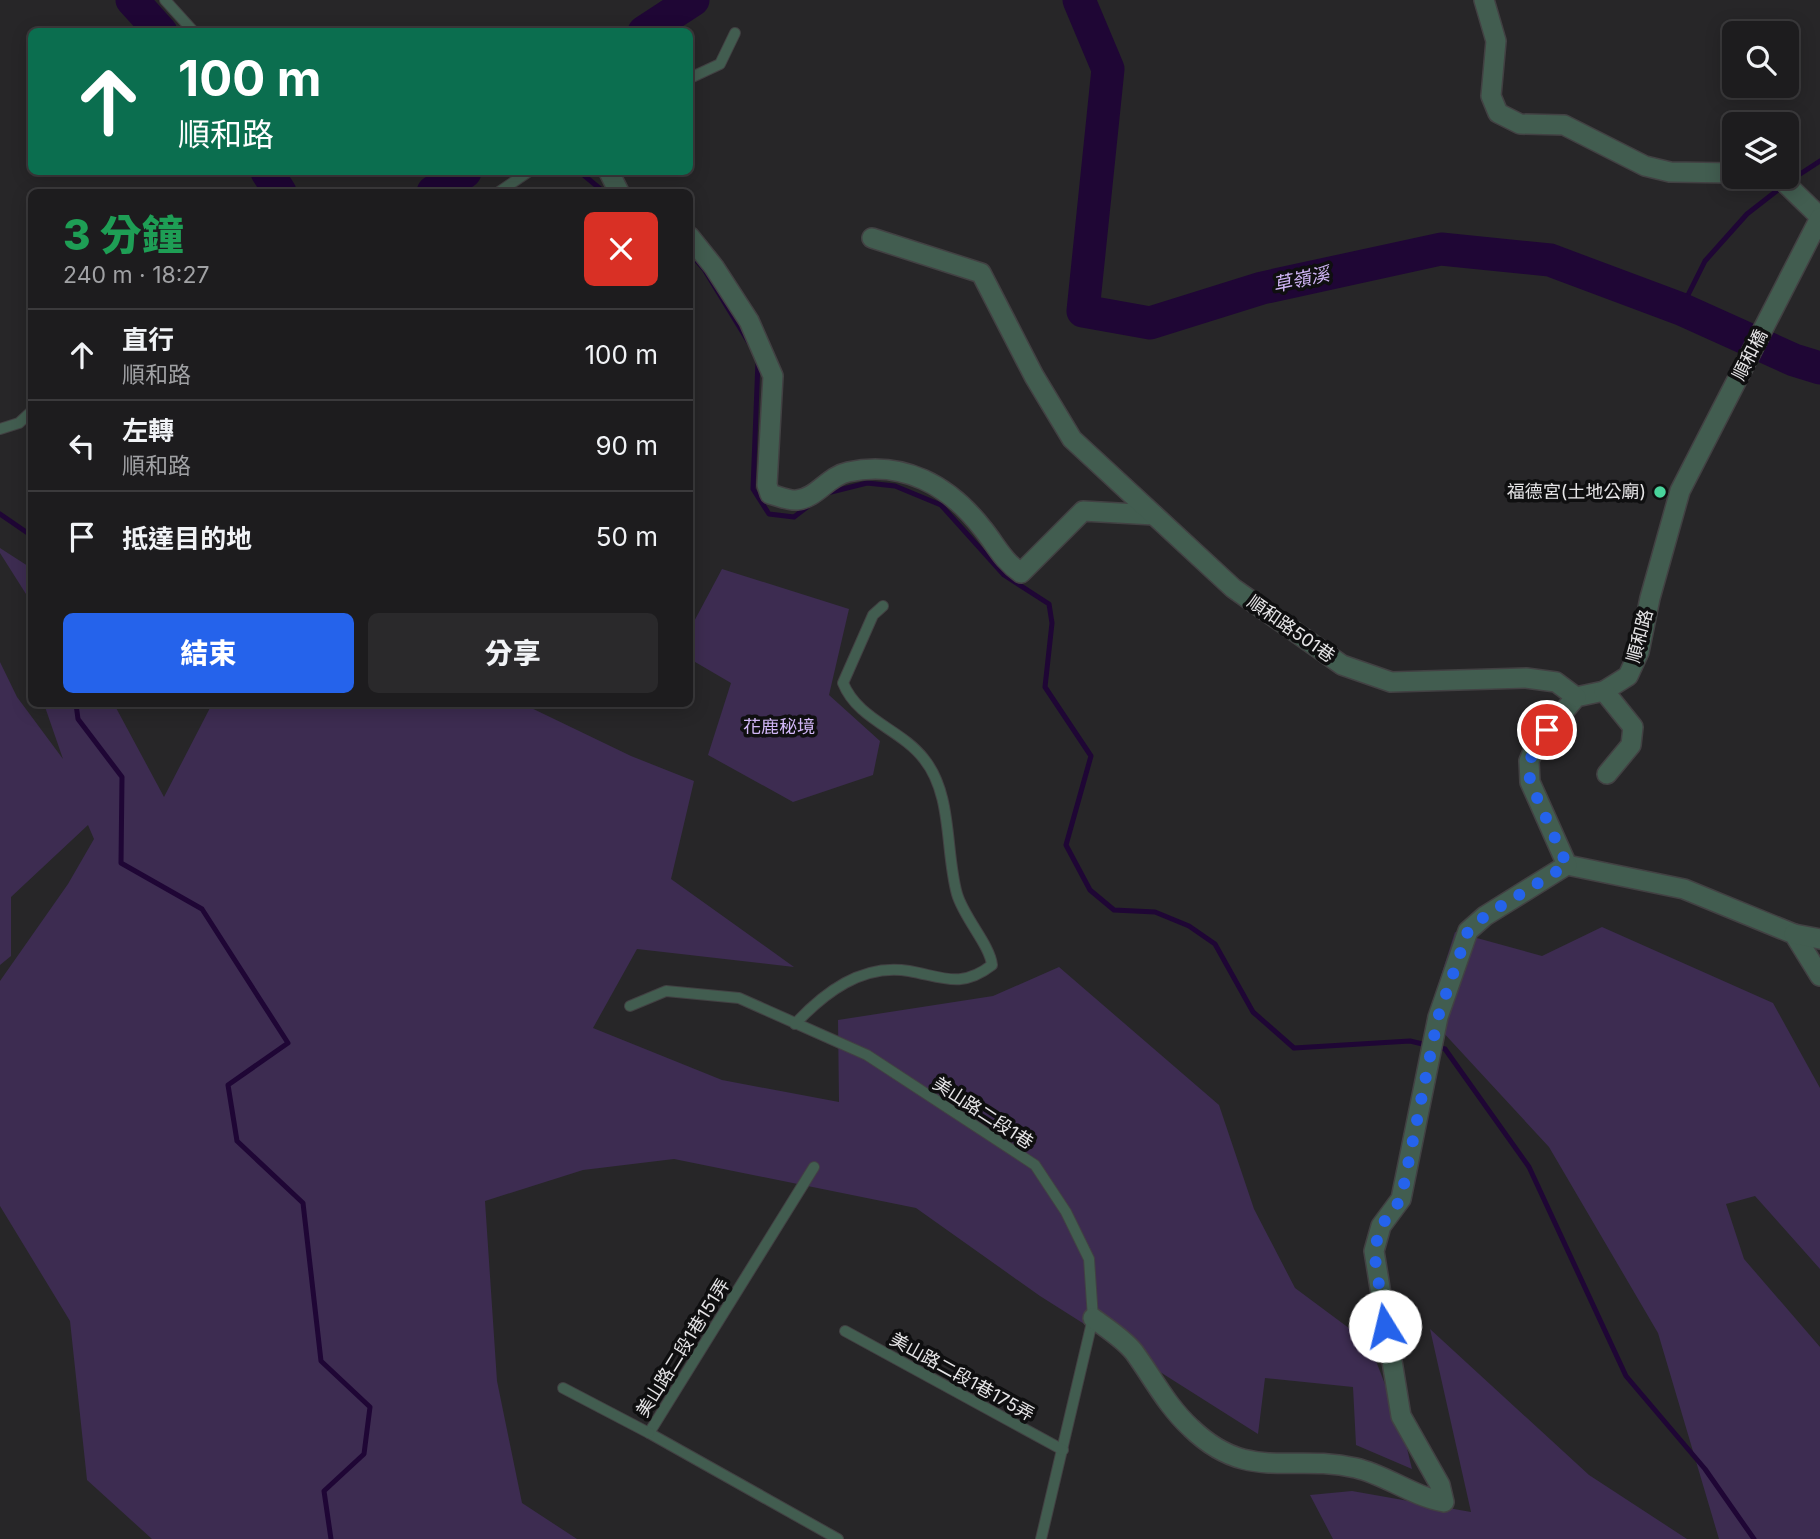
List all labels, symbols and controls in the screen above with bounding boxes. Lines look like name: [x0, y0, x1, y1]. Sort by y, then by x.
map controls: [1722, 21, 1799, 189]
button: search: [1722, 21, 1799, 98]
text: 100 m: [178, 49, 322, 108]
icon: ahead: [63, 56, 154, 147]
button: layers: [1722, 112, 1799, 189]
text: 順和路: [178, 115, 274, 154]
text: 3 分鐘: [63, 209, 184, 260]
button: close: [584, 212, 658, 286]
text: 240 m · 18:27: [63, 261, 209, 289]
water label: 草嶺溪: [1271, 262, 1334, 297]
text: 直行: [122, 324, 174, 355]
street label: 順和橋: [1728, 326, 1771, 384]
icon: ahead: [63, 336, 101, 374]
text: 100 m: [585, 339, 658, 370]
text: 順和路: [122, 361, 191, 389]
text: 左轉: [122, 415, 174, 446]
icon: left: [63, 427, 101, 465]
text: 90 m: [595, 430, 658, 461]
text: 順和路: [122, 452, 191, 480]
place label: 福德宮(土地公廟): [1507, 481, 1646, 502]
marker: 福德宮(土地公廟): [1652, 484, 1668, 500]
icon: arrive: [63, 518, 101, 556]
text: 50 m: [596, 521, 658, 552]
text: 抵達目的地: [122, 523, 252, 554]
street label: 順和路501巷: [1244, 591, 1339, 666]
street label: 順和路: [1622, 607, 1657, 665]
button: 結束: [63, 613, 354, 693]
button: 分享: [368, 613, 658, 693]
pin: [1517, 700, 1577, 760]
icon: arrive: [1528, 711, 1566, 749]
park label: 花鹿秘境: [743, 716, 815, 737]
street label: 美山路二段1巷: [929, 1072, 1037, 1153]
street label: 美山路二段1巷151弄: [632, 1275, 734, 1421]
position arrow: [1348, 1289, 1422, 1363]
street label: 美山路二段1巷175弄: [886, 1328, 1038, 1425]

